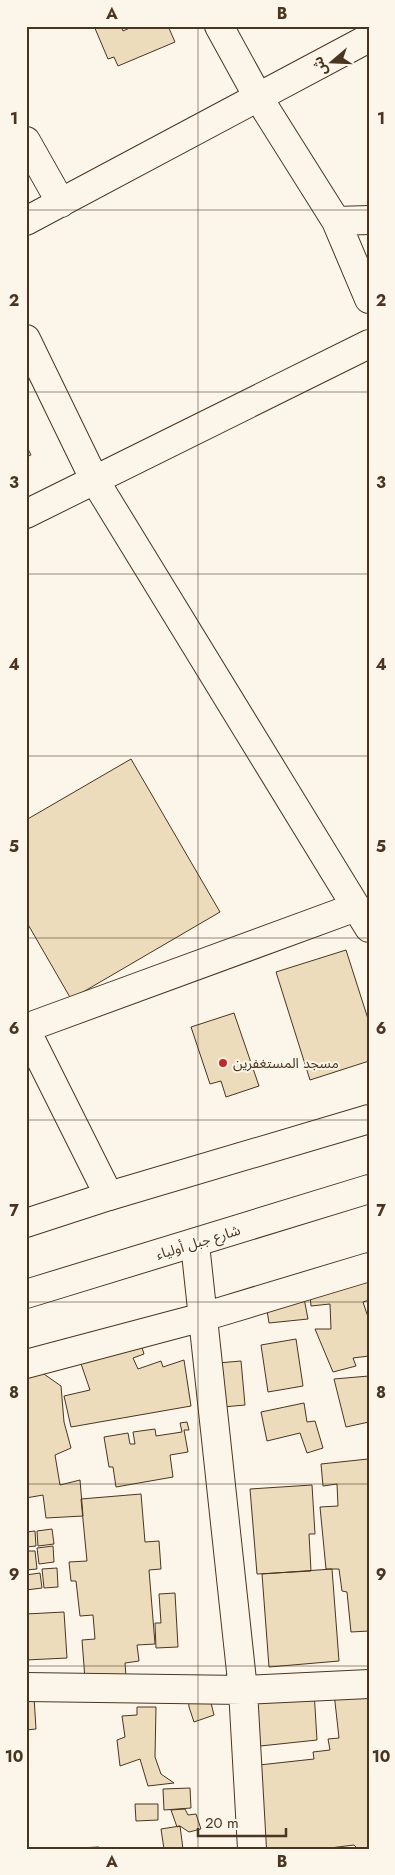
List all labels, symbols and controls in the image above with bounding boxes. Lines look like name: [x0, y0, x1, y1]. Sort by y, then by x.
text: A: [105, 2, 118, 25]
text: B: [277, 2, 287, 25]
north arrow: [308, 38, 358, 88]
text: ش: [307, 54, 332, 79]
text: 1: [10, 107, 18, 130]
text: 1: [377, 107, 385, 130]
text: 2: [9, 289, 19, 312]
text: 2: [376, 289, 386, 312]
text: 3: [9, 471, 19, 494]
text: 3: [376, 471, 386, 494]
text: 4: [8, 653, 20, 676]
text: 4: [375, 653, 387, 676]
text: 5: [9, 835, 19, 858]
text: 5: [376, 835, 386, 858]
text: 6: [9, 1017, 19, 1040]
text: 6: [376, 1017, 386, 1040]
place label: مسجد المستغفرين: [233, 1053, 339, 1073]
marker: مسجد المستغفرين: [217, 1057, 229, 1069]
text: 7: [9, 1199, 19, 1222]
text: 7: [376, 1199, 386, 1222]
street label: شارع جبل أولياء: [153, 1220, 243, 1265]
text: 8: [9, 1381, 19, 1404]
text: 8: [376, 1381, 386, 1404]
text: 9: [9, 1563, 19, 1586]
text: 9: [376, 1563, 386, 1586]
text: 10: [5, 1745, 23, 1768]
text: 10: [372, 1745, 390, 1768]
scale bar: [198, 1805, 285, 1837]
text: 20 m: [205, 1812, 239, 1834]
text: A: [105, 1850, 118, 1873]
text: B: [277, 1850, 287, 1873]

